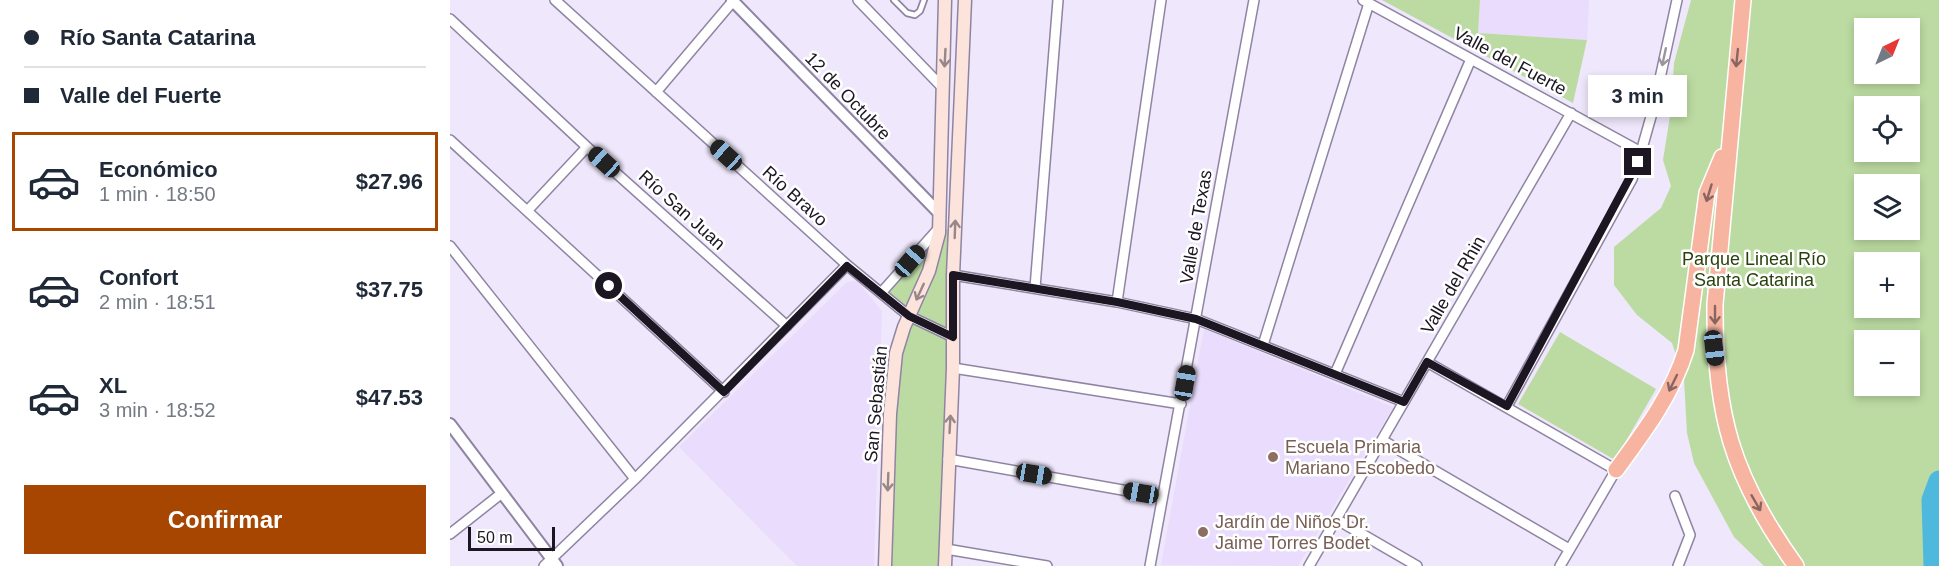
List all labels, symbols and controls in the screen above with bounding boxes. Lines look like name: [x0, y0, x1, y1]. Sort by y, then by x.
north arrow: [1854, 18, 1920, 84]
map controls: [1854, 18, 1920, 396]
street label: Valle del Fuerte: [1450, 23, 1570, 99]
text: Río Santa Catarina: [60, 25, 256, 50]
one-way arrow: [1658, 47, 1670, 66]
street label: 12 de Octubre: [801, 48, 895, 144]
one-way arrow: [939, 48, 950, 68]
one-way arrow: [1731, 48, 1742, 68]
callout: 3 min: [1588, 75, 1688, 117]
text: Valle del Fuerte: [60, 83, 221, 108]
text: 3 min: [1611, 85, 1664, 107]
button: locate: [1854, 96, 1920, 162]
car: [707, 136, 745, 174]
car: [585, 143, 623, 181]
route end: [1624, 148, 1651, 175]
icon: car: [27, 155, 81, 209]
text: Económico: [99, 157, 218, 182]
street label: Río Bravo: [759, 162, 831, 230]
street label: Río San Juan: [635, 166, 729, 254]
street label: Valle de Texas: [1176, 168, 1216, 286]
text: $27.96: [356, 169, 423, 194]
button: layers: [1854, 174, 1920, 240]
text: 1 min · 18:50: [99, 183, 216, 205]
one-way arrow: [1703, 183, 1714, 202]
one-way arrow: [949, 219, 961, 239]
street label: Valle del Rhin: [1417, 232, 1489, 338]
car: [891, 242, 929, 280]
park label: Parque Lineal Río Santa Catarina: [1682, 249, 1826, 290]
button: +: [1854, 252, 1920, 318]
icon: car: [27, 263, 81, 317]
text: Confort: [99, 265, 178, 290]
route start: [595, 272, 622, 299]
text: $37.75: [356, 277, 423, 302]
one-way arrow: [913, 283, 925, 301]
text: 2 min · 18:51: [99, 291, 216, 313]
one-way arrow: [1709, 305, 1720, 325]
car: [1703, 329, 1725, 367]
button: −: [1854, 330, 1920, 396]
street label: San Sebastián: [861, 345, 891, 463]
car: [1173, 364, 1197, 402]
icon: car: [27, 371, 81, 425]
text: XL: [99, 373, 127, 398]
one-way arrow: [1667, 374, 1678, 392]
text: $47.53: [356, 385, 423, 410]
text: 3 min · 18:52: [99, 399, 216, 421]
one-way arrow: [944, 414, 955, 434]
place label: Escuela Primaria Mariano Escobedo: [1285, 437, 1435, 478]
marker: Escuela Primaria Mariano Escobedo: [1266, 450, 1280, 464]
car: [1015, 462, 1053, 486]
one-way arrow: [882, 472, 894, 491]
car: [1122, 481, 1160, 505]
button: Confirmar: [24, 485, 426, 554]
one-way arrow: [1750, 494, 1762, 511]
place label: Jardín de Niños Dr. Jaime Torres Bodet: [1215, 512, 1370, 553]
scale bar: [468, 524, 555, 552]
marker: Jardín de Niños Dr. Jaime Torres Bodet: [1196, 525, 1210, 539]
text: 50 m: [477, 529, 513, 546]

